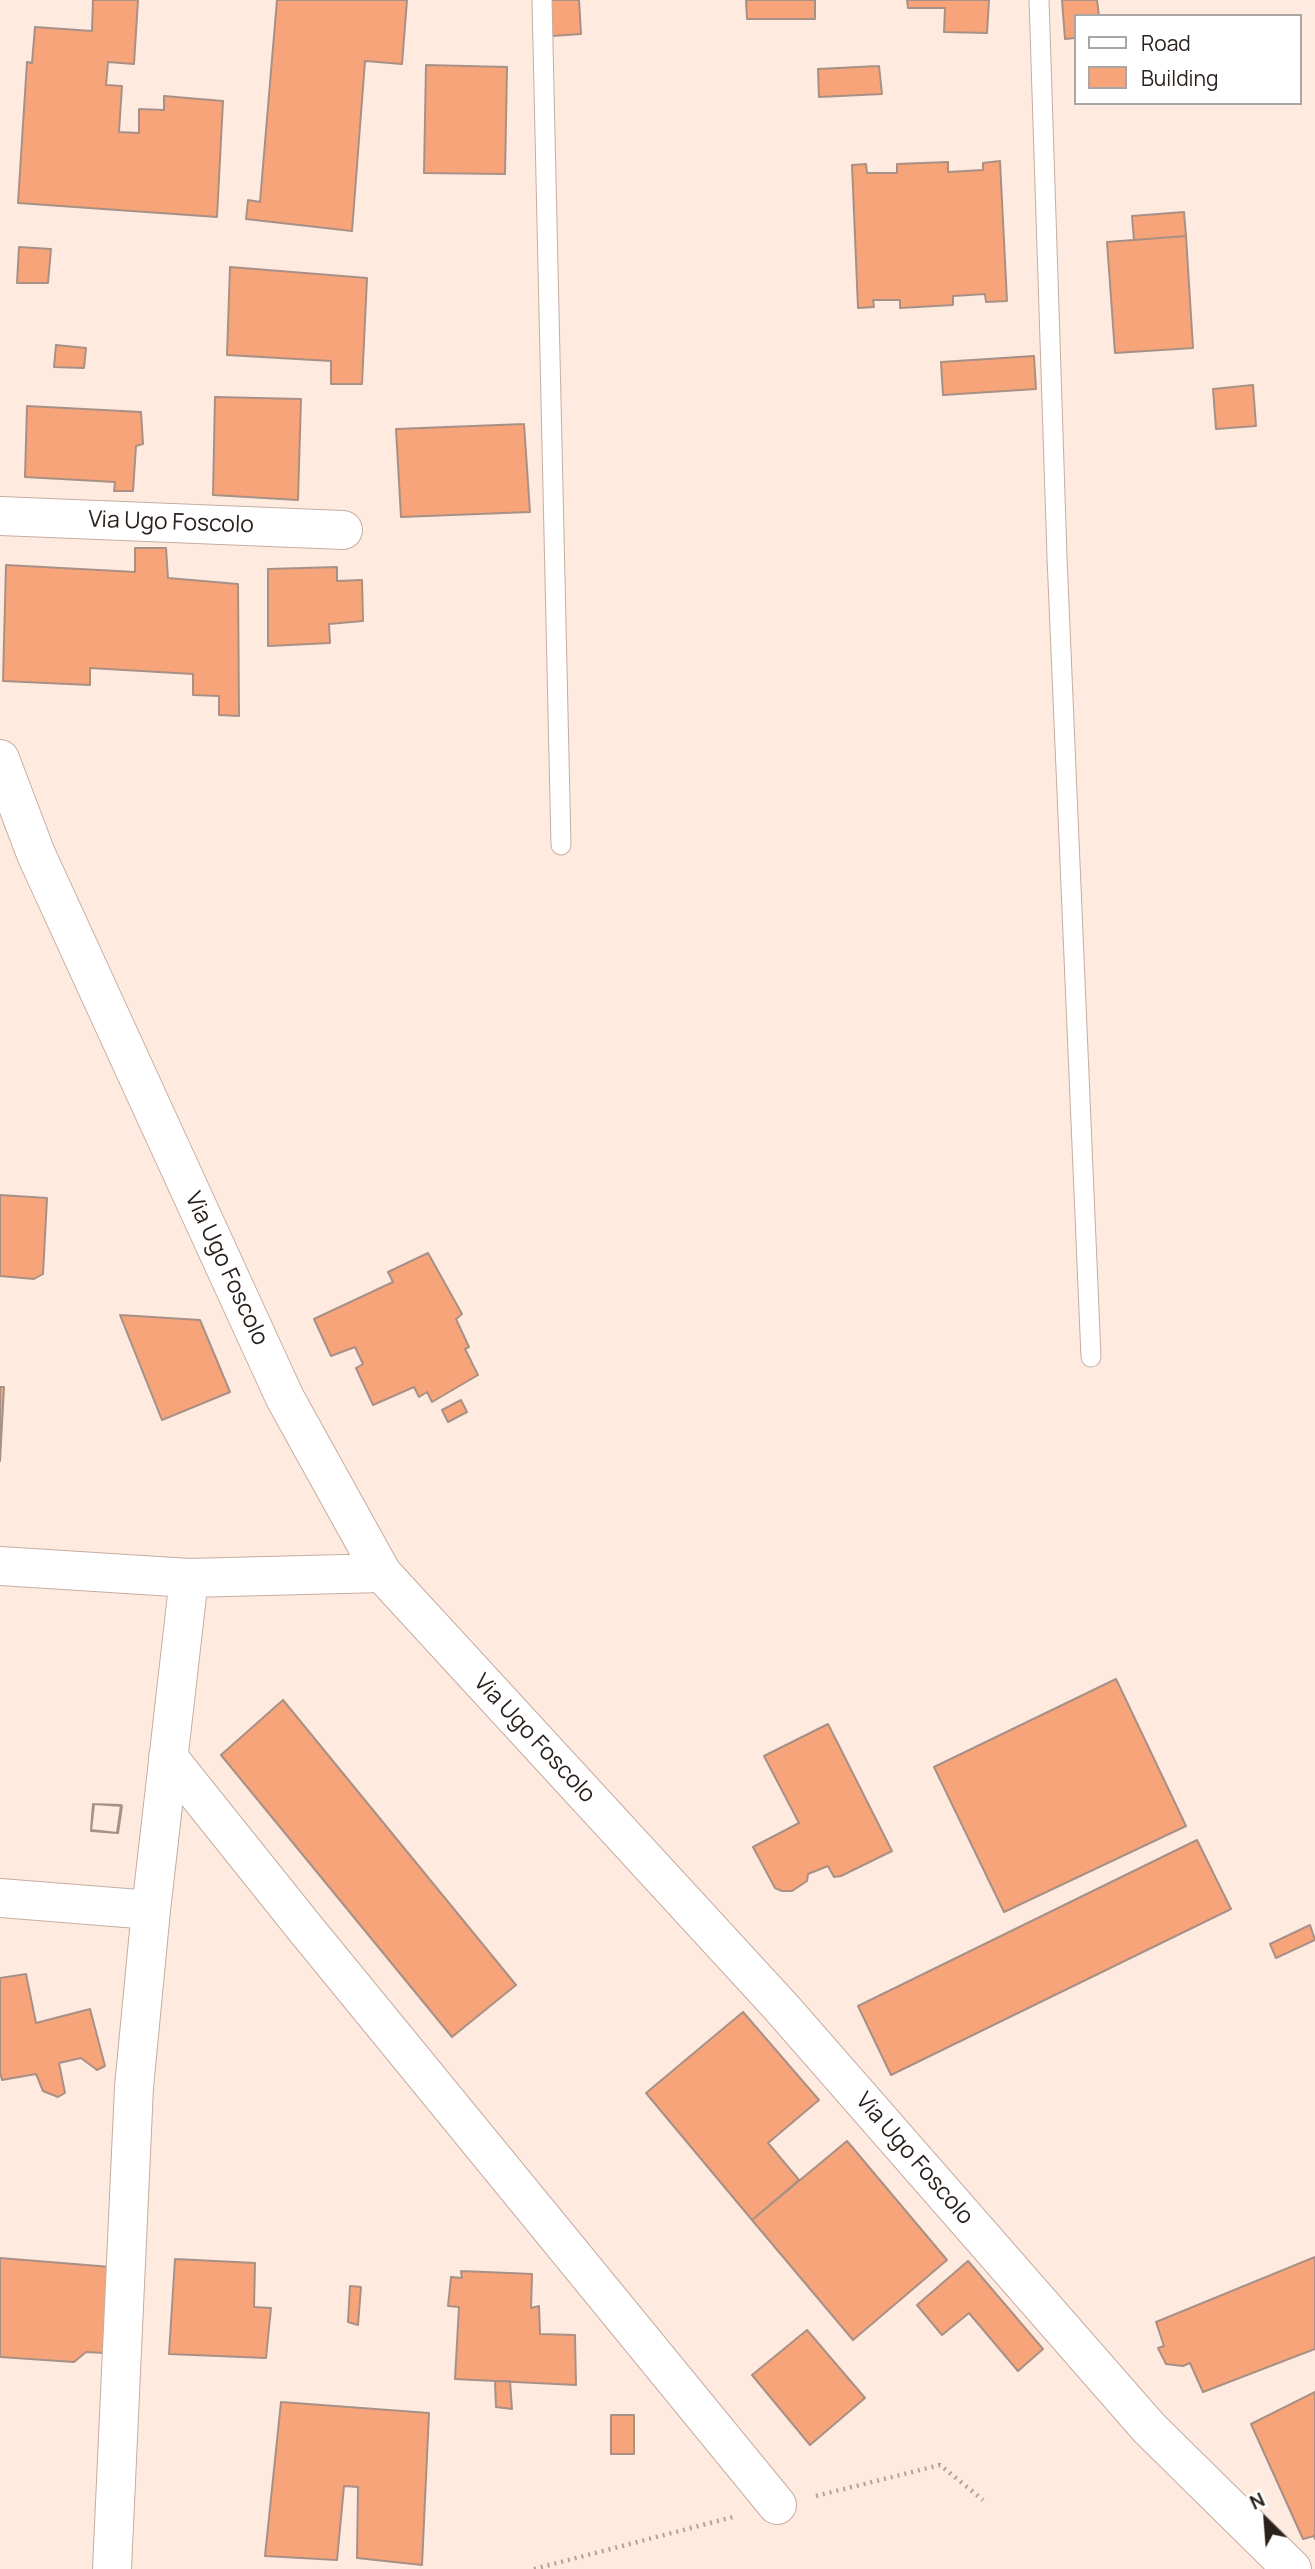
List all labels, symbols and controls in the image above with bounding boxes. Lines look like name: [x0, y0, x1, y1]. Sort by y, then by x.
legend: [1074, 14, 1301, 105]
text: Road: [1141, 29, 1191, 57]
text: Building: [1141, 64, 1218, 92]
street label: Via Ugo Foscolo: [88, 506, 254, 540]
street label: Via Ugo Foscolo: [178, 1188, 274, 1350]
street label: Via Ugo Foscolo: [467, 1669, 601, 1809]
street label: Via Ugo Foscolo: [849, 2087, 979, 2231]
north arrow: [1231, 2485, 1301, 2555]
text: N: [1245, 2486, 1269, 2516]

